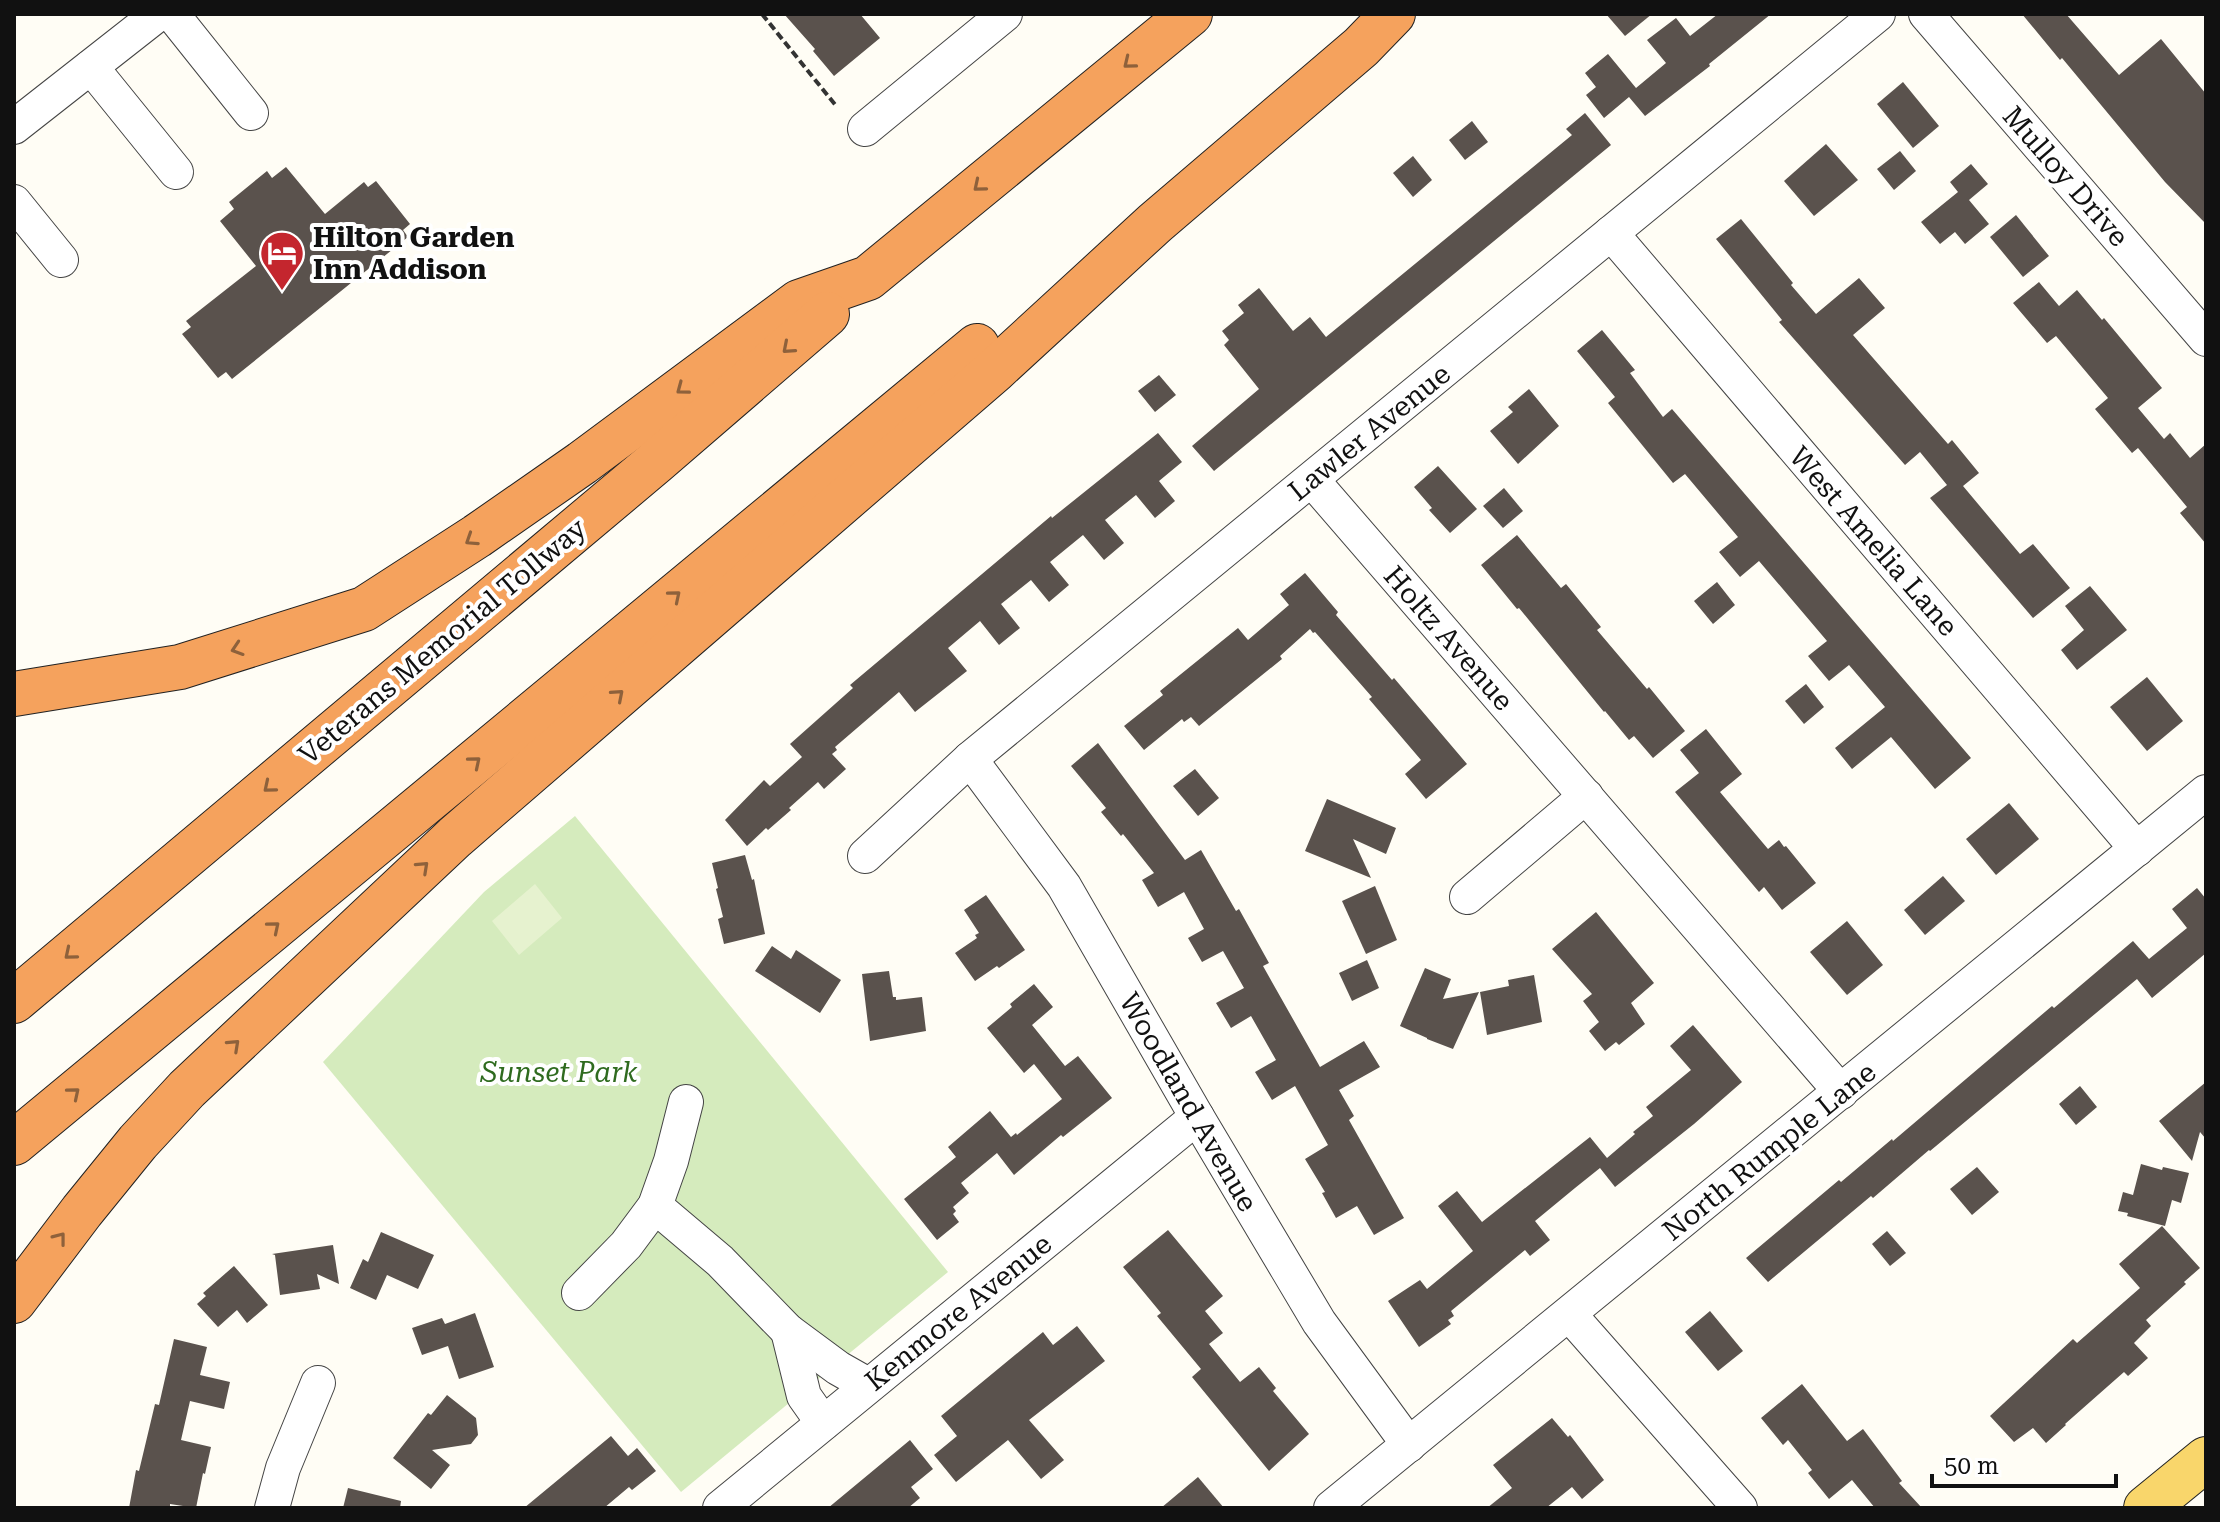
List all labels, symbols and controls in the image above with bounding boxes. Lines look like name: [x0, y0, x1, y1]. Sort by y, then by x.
one-way arrow: [1124, 53, 1138, 68]
street label: Mulloy Drive: [1996, 100, 2135, 253]
one-way arrow: [974, 176, 988, 191]
place label: Hilton Garden Inn Addison: [313, 221, 515, 286]
hotel icon: Hilton Garden Inn Addison: [258, 229, 306, 292]
one-way arrow: [782, 338, 797, 353]
street label: Lawler Avenue: [1282, 357, 1457, 508]
one-way arrow: [677, 379, 691, 393]
street label: West Amelia Lane: [1783, 440, 1965, 643]
street label: Veterans Memorial Tollway: [292, 511, 593, 771]
one-way arrow: [465, 530, 479, 545]
street label: Holtz Avenue: [1377, 559, 1520, 717]
one-way arrow: [666, 591, 680, 606]
one-way arrow: [231, 640, 245, 656]
one-way arrow: [609, 690, 624, 705]
one-way arrow: [465, 757, 480, 772]
one-way arrow: [263, 777, 278, 792]
one-way arrow: [414, 862, 428, 876]
one-way arrow: [265, 923, 280, 937]
one-way arrow: [64, 944, 79, 959]
street label: Woodland Avenue: [1113, 987, 1265, 1217]
one-way arrow: [225, 1040, 239, 1055]
street label: North Rumple Lane: [1656, 1055, 1882, 1247]
park label: Sunset Park: [480, 1056, 638, 1089]
one-way arrow: [65, 1088, 79, 1103]
street label: Kenmore Avenue: [859, 1227, 1058, 1398]
one-way arrow: [51, 1232, 65, 1247]
scale bar: [1932, 1438, 2116, 1488]
text: 50 m: [1944, 1452, 1999, 1480]

